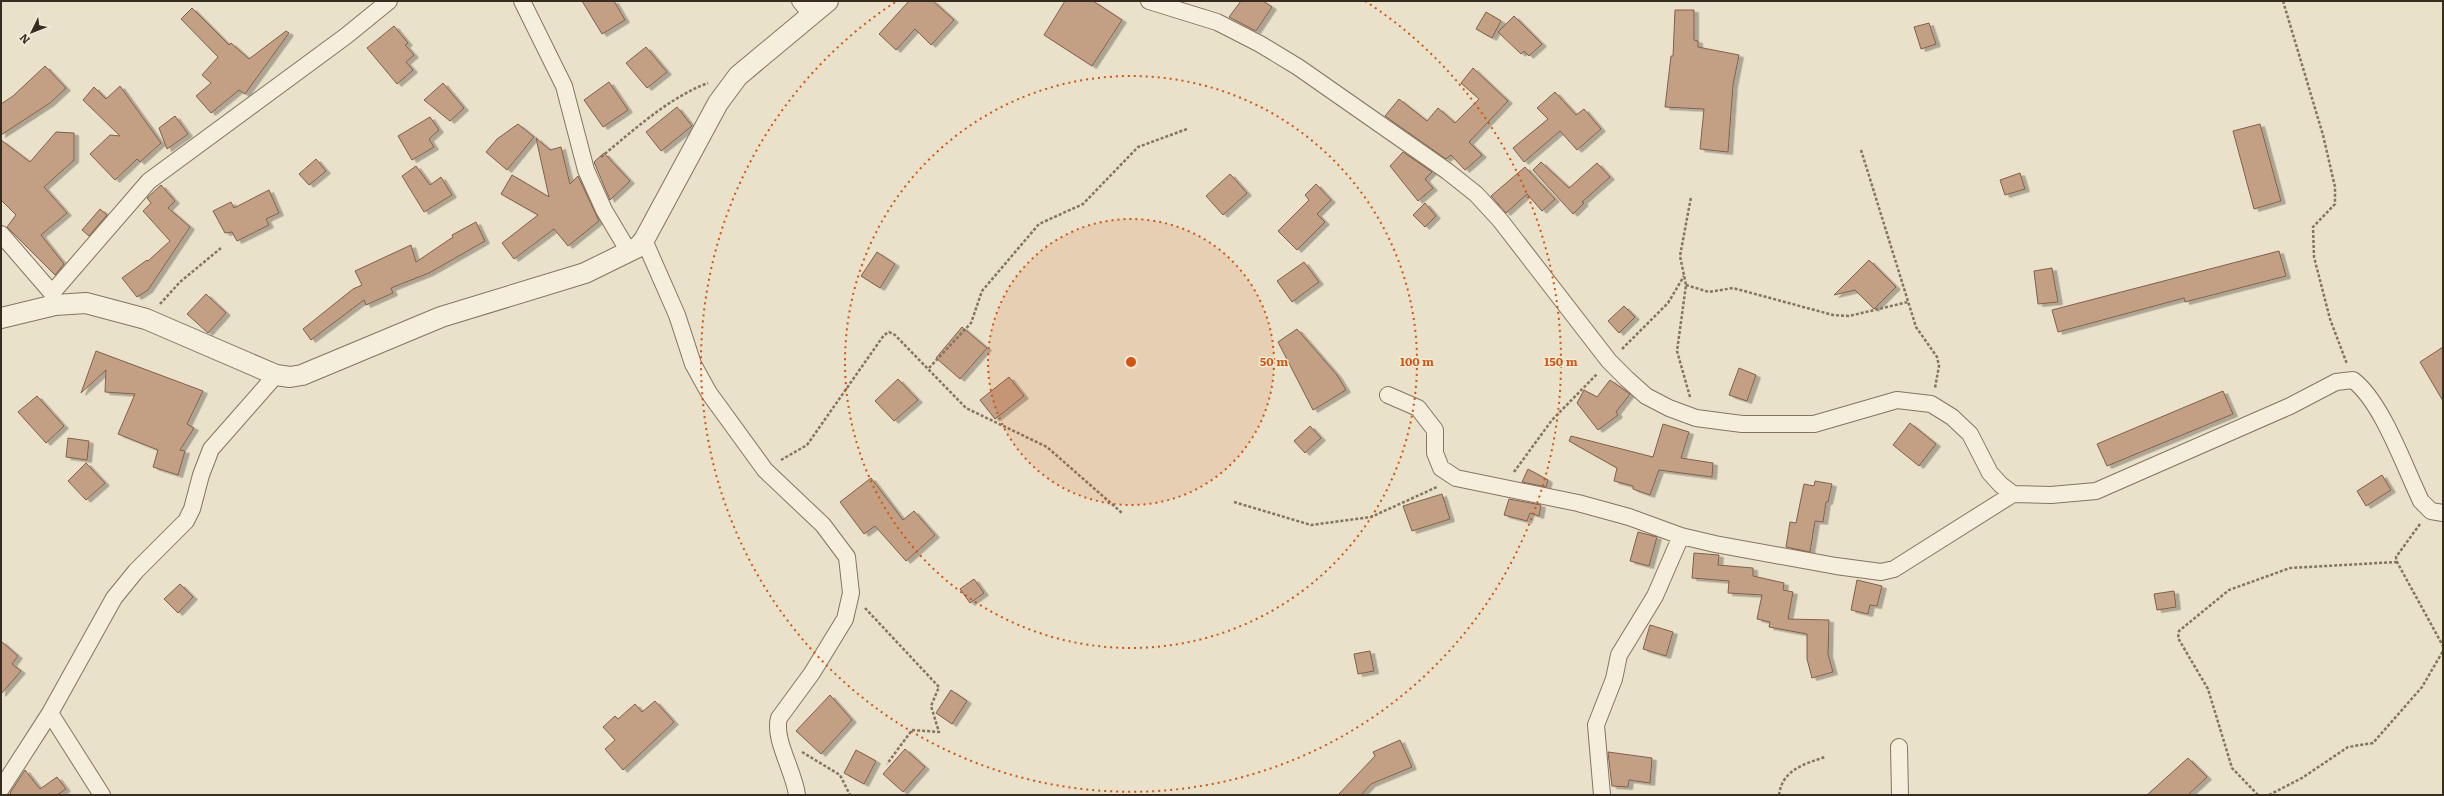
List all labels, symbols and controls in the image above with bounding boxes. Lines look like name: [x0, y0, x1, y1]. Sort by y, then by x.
north arrow: [12, 12, 52, 52]
text: N: [15, 31, 33, 48]
text: 50 m: [1260, 352, 1288, 370]
text: 100 m: [1400, 352, 1434, 370]
text: 150 m: [1544, 352, 1578, 370]
centre of rings: [1124, 355, 1138, 369]

